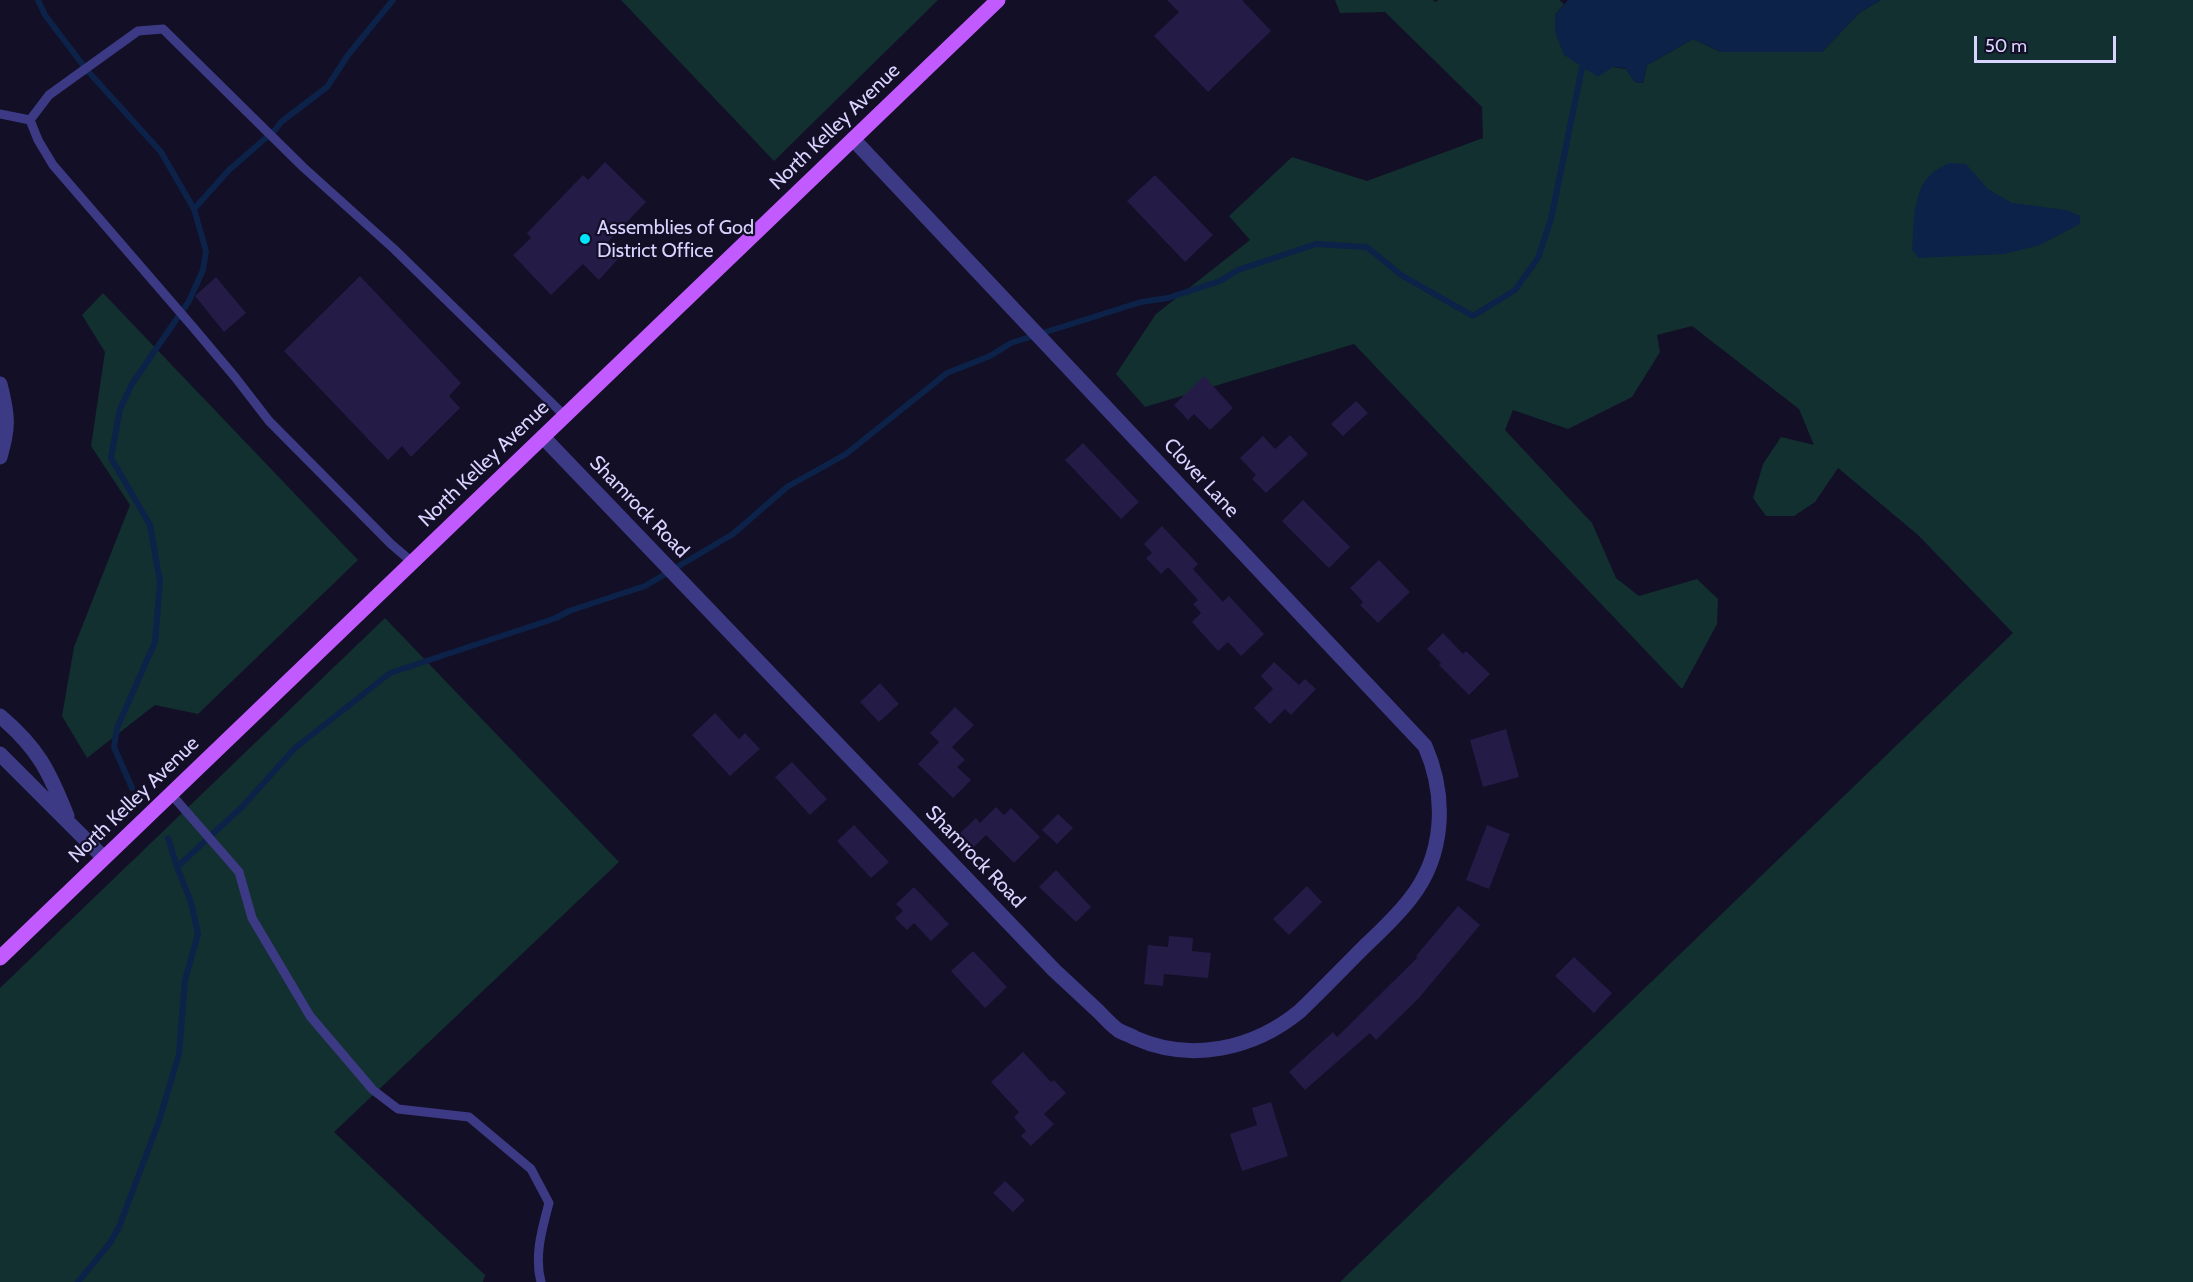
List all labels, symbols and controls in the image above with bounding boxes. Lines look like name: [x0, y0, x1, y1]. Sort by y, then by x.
scale bar: [1977, 24, 2120, 62]
text: 50 m: [1985, 35, 2027, 57]
street label: North Kelley Avenue: [765, 59, 905, 195]
place label: Assemblies of God District Office: [597, 216, 754, 263]
marker: Assemblies of God District Office: [578, 232, 592, 246]
street label: North Kelley Avenue: [414, 396, 554, 532]
street label: Clover Lane: [1158, 433, 1244, 523]
street label: Shamrock Road: [584, 451, 694, 563]
street label: North Kelley Avenue: [64, 732, 204, 868]
street label: Shamrock Road: [920, 801, 1030, 913]

